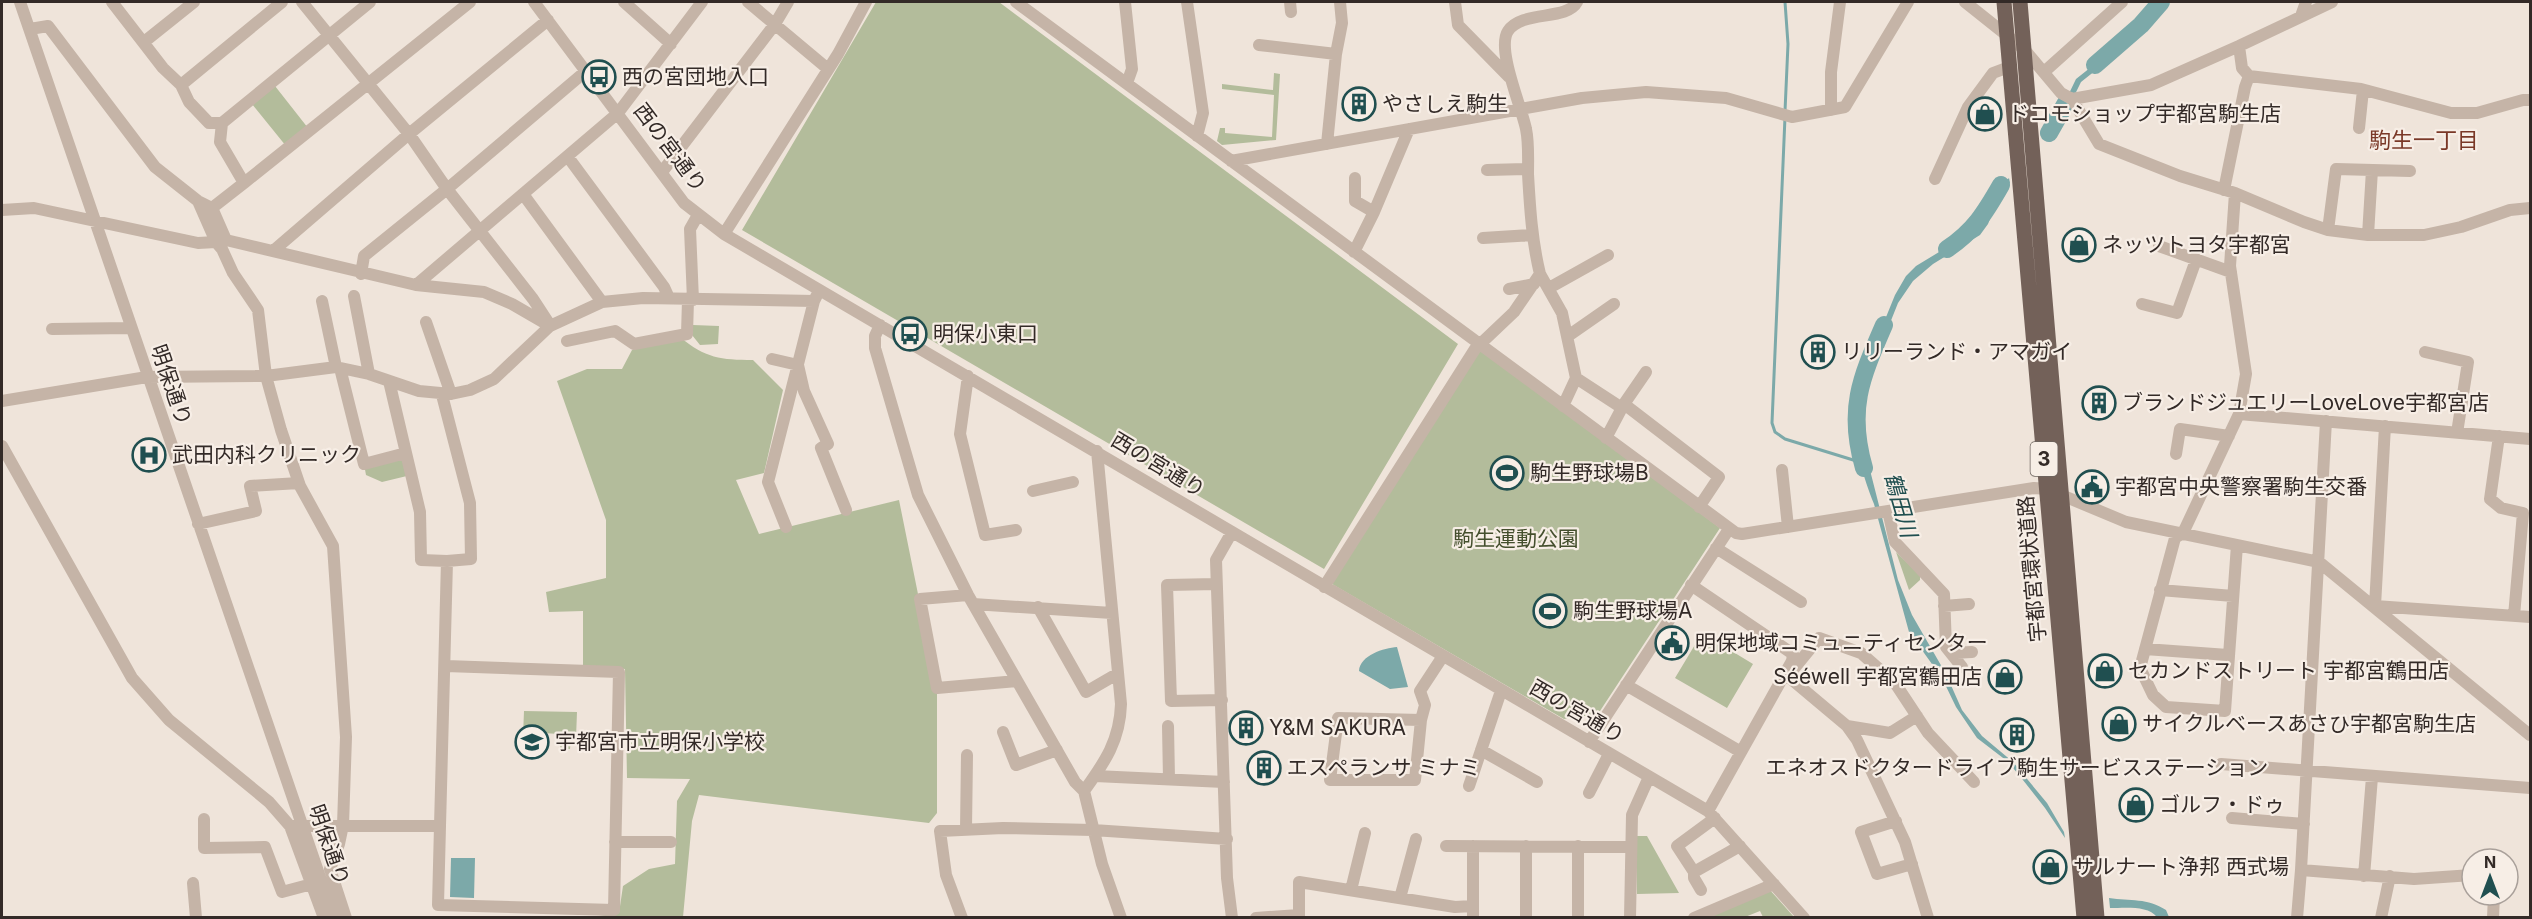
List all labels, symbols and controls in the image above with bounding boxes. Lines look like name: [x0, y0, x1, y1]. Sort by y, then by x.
bus stop icon: 西の宮団地入口: [581, 59, 617, 95]
place label: 西の宮団地入口: [622, 64, 769, 89]
building icon: やさしえ駒生: [1341, 86, 1377, 122]
place label: やさしえ駒生: [1382, 91, 1508, 116]
shop icon: ドコモショップ宇都宮駒生店: [1967, 96, 2003, 132]
street label: 西の宮通り: [629, 98, 712, 197]
place label: ドコモショップ宇都宮駒生店: [2008, 101, 2281, 126]
district label: 駒生一丁目: [2369, 127, 2479, 153]
shop icon: ネッツトヨタ宇都宮: [2061, 227, 2097, 263]
place label: ネッツトヨタ宇都宮: [2102, 232, 2291, 257]
bus stop icon: 明保小東口: [892, 316, 928, 352]
place label: 明保小東口: [933, 321, 1038, 346]
building icon: リリーランド・アマガイ: [1800, 334, 1836, 370]
place label: リリーランド・アマガイ: [1841, 339, 2072, 364]
street label: 明保通り: [146, 341, 197, 429]
building icon: ブランドジュエリーLoveLove宇都宮店: [2081, 385, 2117, 421]
place label: ブランドジュエリーLoveLove宇都宮店: [2122, 390, 2489, 415]
street label: 西の宮通り: [1107, 427, 1210, 502]
hospital icon: 武田内科クリニック: [131, 437, 167, 473]
place label: 武田内科クリニック: [172, 442, 361, 467]
road number: 3: [2030, 442, 2058, 476]
sports icon: 駒生野球場B: [1489, 455, 1525, 491]
place label: 駒生野球場B: [1530, 460, 1649, 485]
public building icon: 宇都宮中央警察署駒生交番: [2074, 469, 2110, 505]
water label: 鶴田川: [1879, 470, 1923, 542]
place label: 宇都宮中央警察署駒生交番: [2115, 474, 2367, 499]
street label: 宇都宮環状道路: [2013, 495, 2050, 643]
park label: 駒生運動公園: [1453, 526, 1579, 551]
sports icon: 駒生野球場A: [1532, 593, 1568, 629]
place label: 駒生野球場A: [1573, 598, 1693, 623]
public building icon: 明保地域コミュニティセンター: [1654, 625, 1690, 661]
place label: 明保地域コミュニティセンター: [1695, 630, 1988, 655]
shop icon: セカンドストリート 宇都宮鶴田店: [2087, 653, 2123, 689]
place label: セカンドストリート 宇都宮鶴田店: [2128, 658, 2449, 683]
shop icon: Sééwell 宇都宮鶴田店: [1987, 659, 2023, 695]
place label: Sééwell 宇都宮鶴田店: [1773, 664, 1982, 689]
street label: 西の宮通り: [1526, 674, 1629, 749]
shop icon: サイクルベースあさひ宇都宮駒生店: [2101, 706, 2137, 742]
building icon: Y&M SAKURA: [1228, 710, 1264, 746]
place label: サイクルベースあさひ宇都宮駒生店: [2142, 711, 2476, 736]
place label: Y&M SAKURA: [1269, 715, 1406, 740]
building icon: エネオスドクタードライブ駒生サービスステーション: [1999, 717, 2035, 753]
school or university icon: 宇都宮市立明保小学校: [514, 724, 550, 760]
place label: 宇都宮市立明保小学校: [555, 729, 765, 754]
building icon: エスペランサ ミナミ: [1246, 750, 1282, 786]
place label: エスペランサ ミナミ: [1287, 755, 1480, 780]
place label: エネオスドクタードライブ駒生サービスステーション: [1766, 755, 2268, 780]
shop icon: ゴルフ・ドゥ: [2118, 787, 2154, 823]
place label: ゴルフ・ドゥ: [2159, 792, 2285, 817]
street label: 明保通り: [304, 801, 355, 889]
north arrow: [2460, 847, 2520, 907]
shop icon: サルナート浄邦 西式場: [2032, 849, 2068, 885]
text: N: [2484, 852, 2496, 872]
place label: サルナート浄邦 西式場: [2073, 854, 2289, 879]

